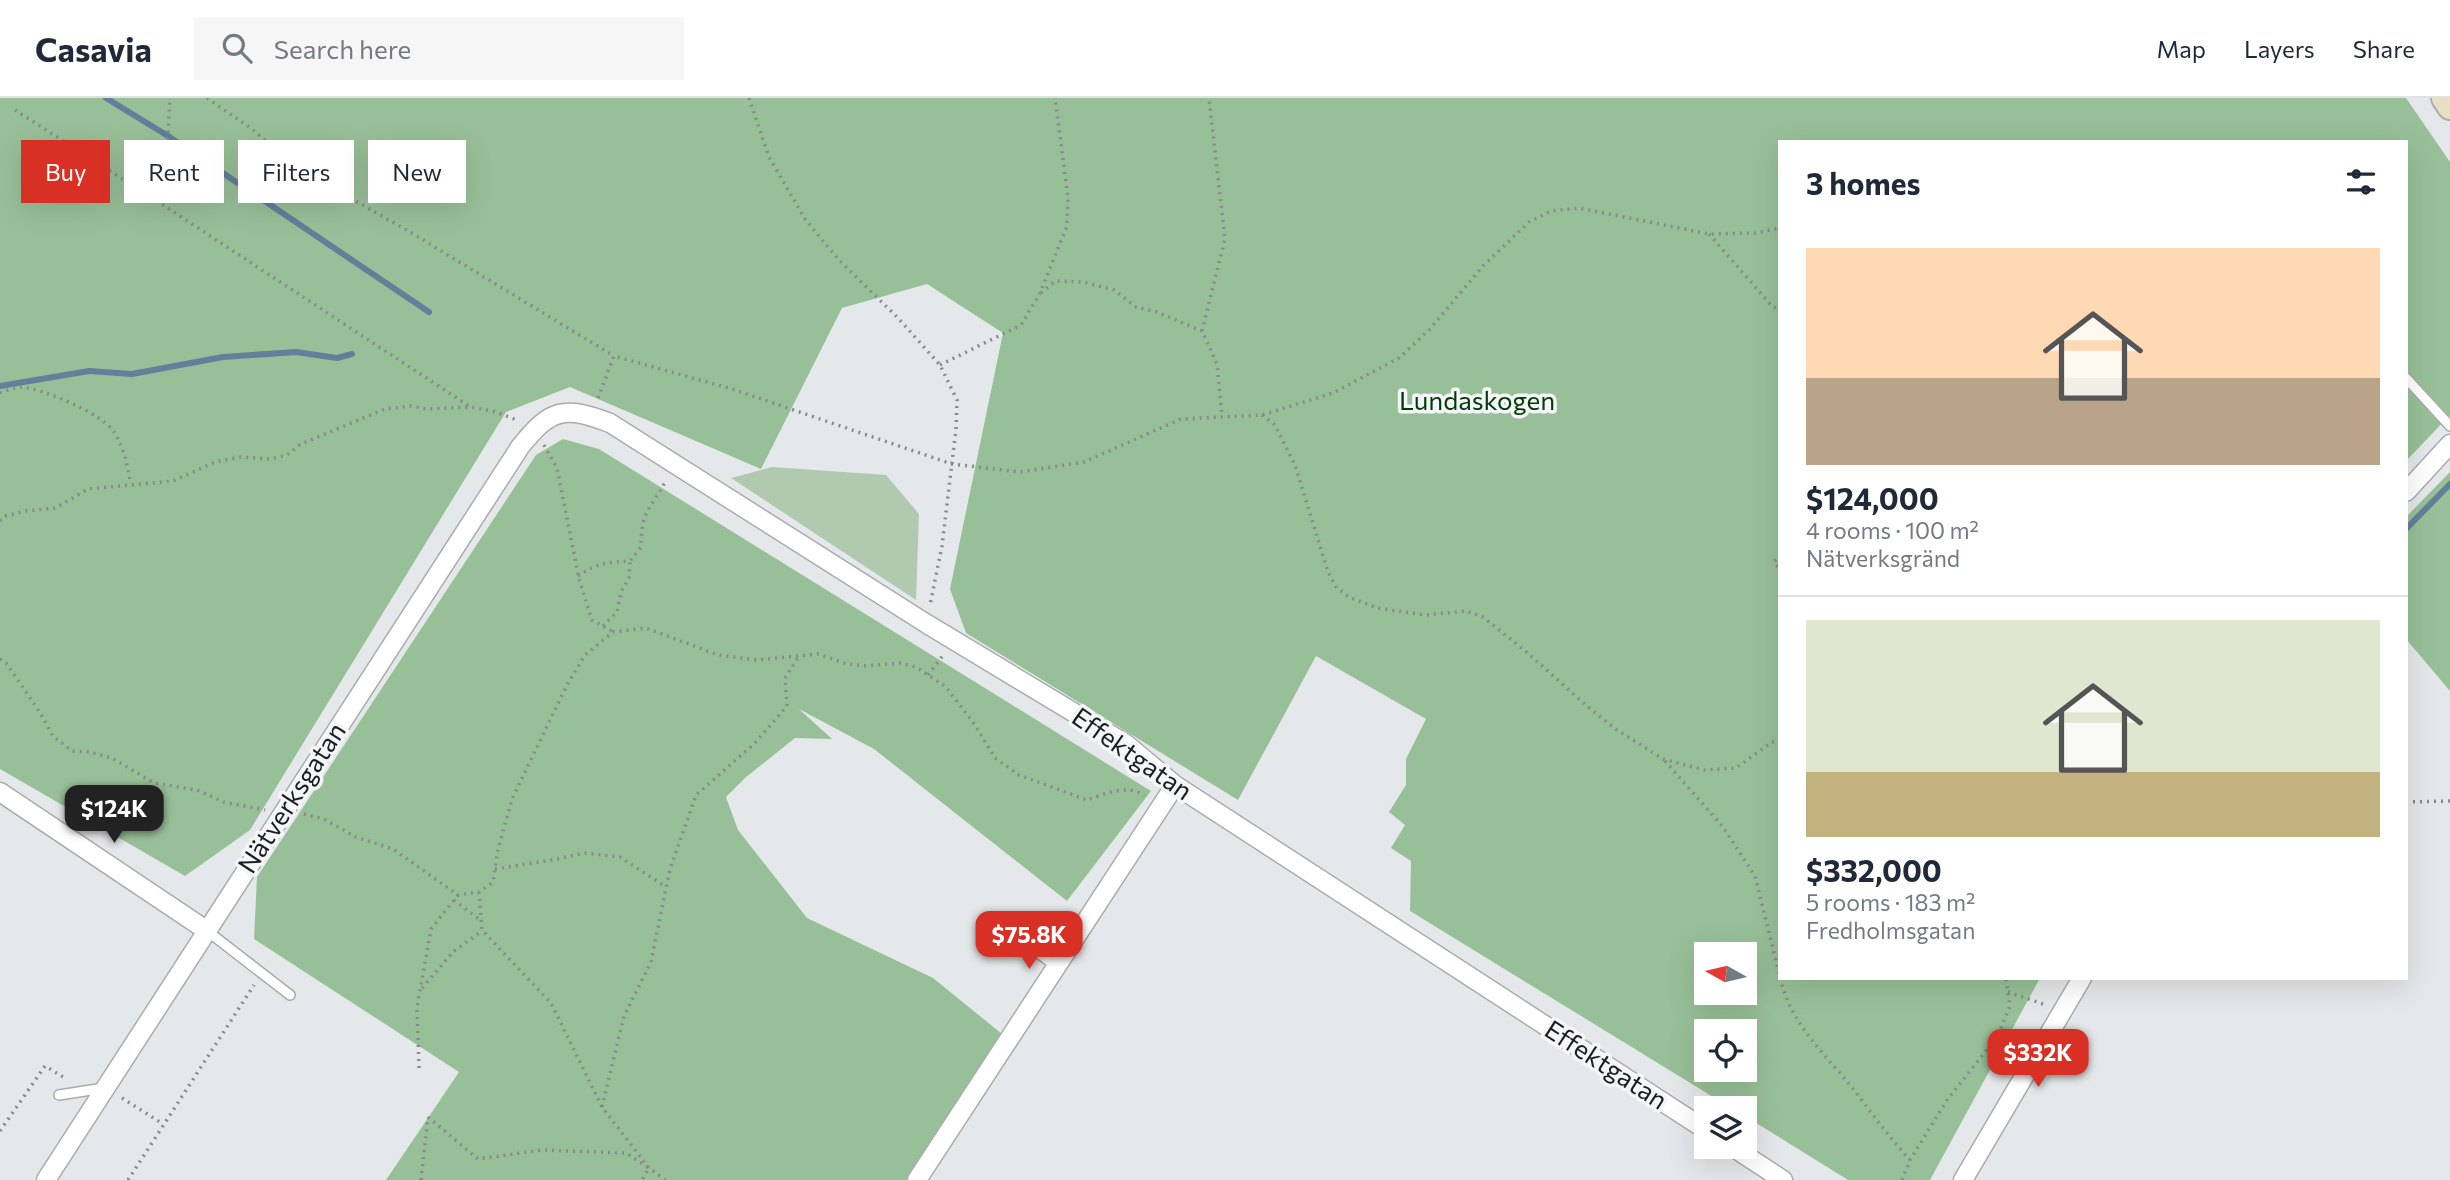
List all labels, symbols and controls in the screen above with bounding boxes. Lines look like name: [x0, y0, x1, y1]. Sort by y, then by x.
search box: [194, 17, 684, 80]
text: Casavia: [35, 28, 152, 69]
icon: search: [218, 29, 256, 67]
text: Search here: [274, 33, 411, 64]
text: Map: [2157, 34, 2206, 63]
text: Layers: [2244, 34, 2315, 63]
text: Share: [2353, 34, 2415, 63]
chip: Buy: [21, 140, 110, 203]
chip: Rent: [124, 140, 224, 203]
chip: Filters: [238, 140, 354, 203]
chip: New: [368, 140, 466, 203]
icon: filters: [2342, 163, 2380, 201]
text: 3 homes: [1806, 164, 1920, 201]
icon: home: [2030, 293, 2156, 419]
park label: Lundaskogen: [1399, 384, 1555, 415]
text: $124,000: [1806, 479, 1939, 516]
text: 4 rooms · 100 m²: [1806, 516, 1979, 544]
text: Nätverksgränd: [1806, 544, 1960, 572]
icon: home: [2030, 665, 2156, 791]
street label: Effektgatan: [1067, 700, 1199, 805]
street label: Nätverksgatan: [231, 716, 351, 878]
pin: $124K: [65, 786, 163, 845]
text: $124K: [81, 794, 147, 822]
text: $332,000: [1806, 851, 1942, 888]
text: 5 rooms · 183 m²: [1806, 888, 1975, 916]
pin: $75.8K: [972, 912, 1086, 971]
text: Fredholmsgatan: [1806, 916, 1975, 944]
text: $75.8K: [992, 920, 1066, 948]
north arrow: [1694, 942, 1757, 1004]
map controls: [1694, 942, 1757, 1159]
street label: Effektgatan: [1540, 1013, 1674, 1115]
button: locate: [1694, 1019, 1757, 1082]
pin: $332K: [1989, 1030, 2087, 1089]
text: $332K: [2004, 1038, 2072, 1066]
button: layers: [1694, 1096, 1757, 1159]

